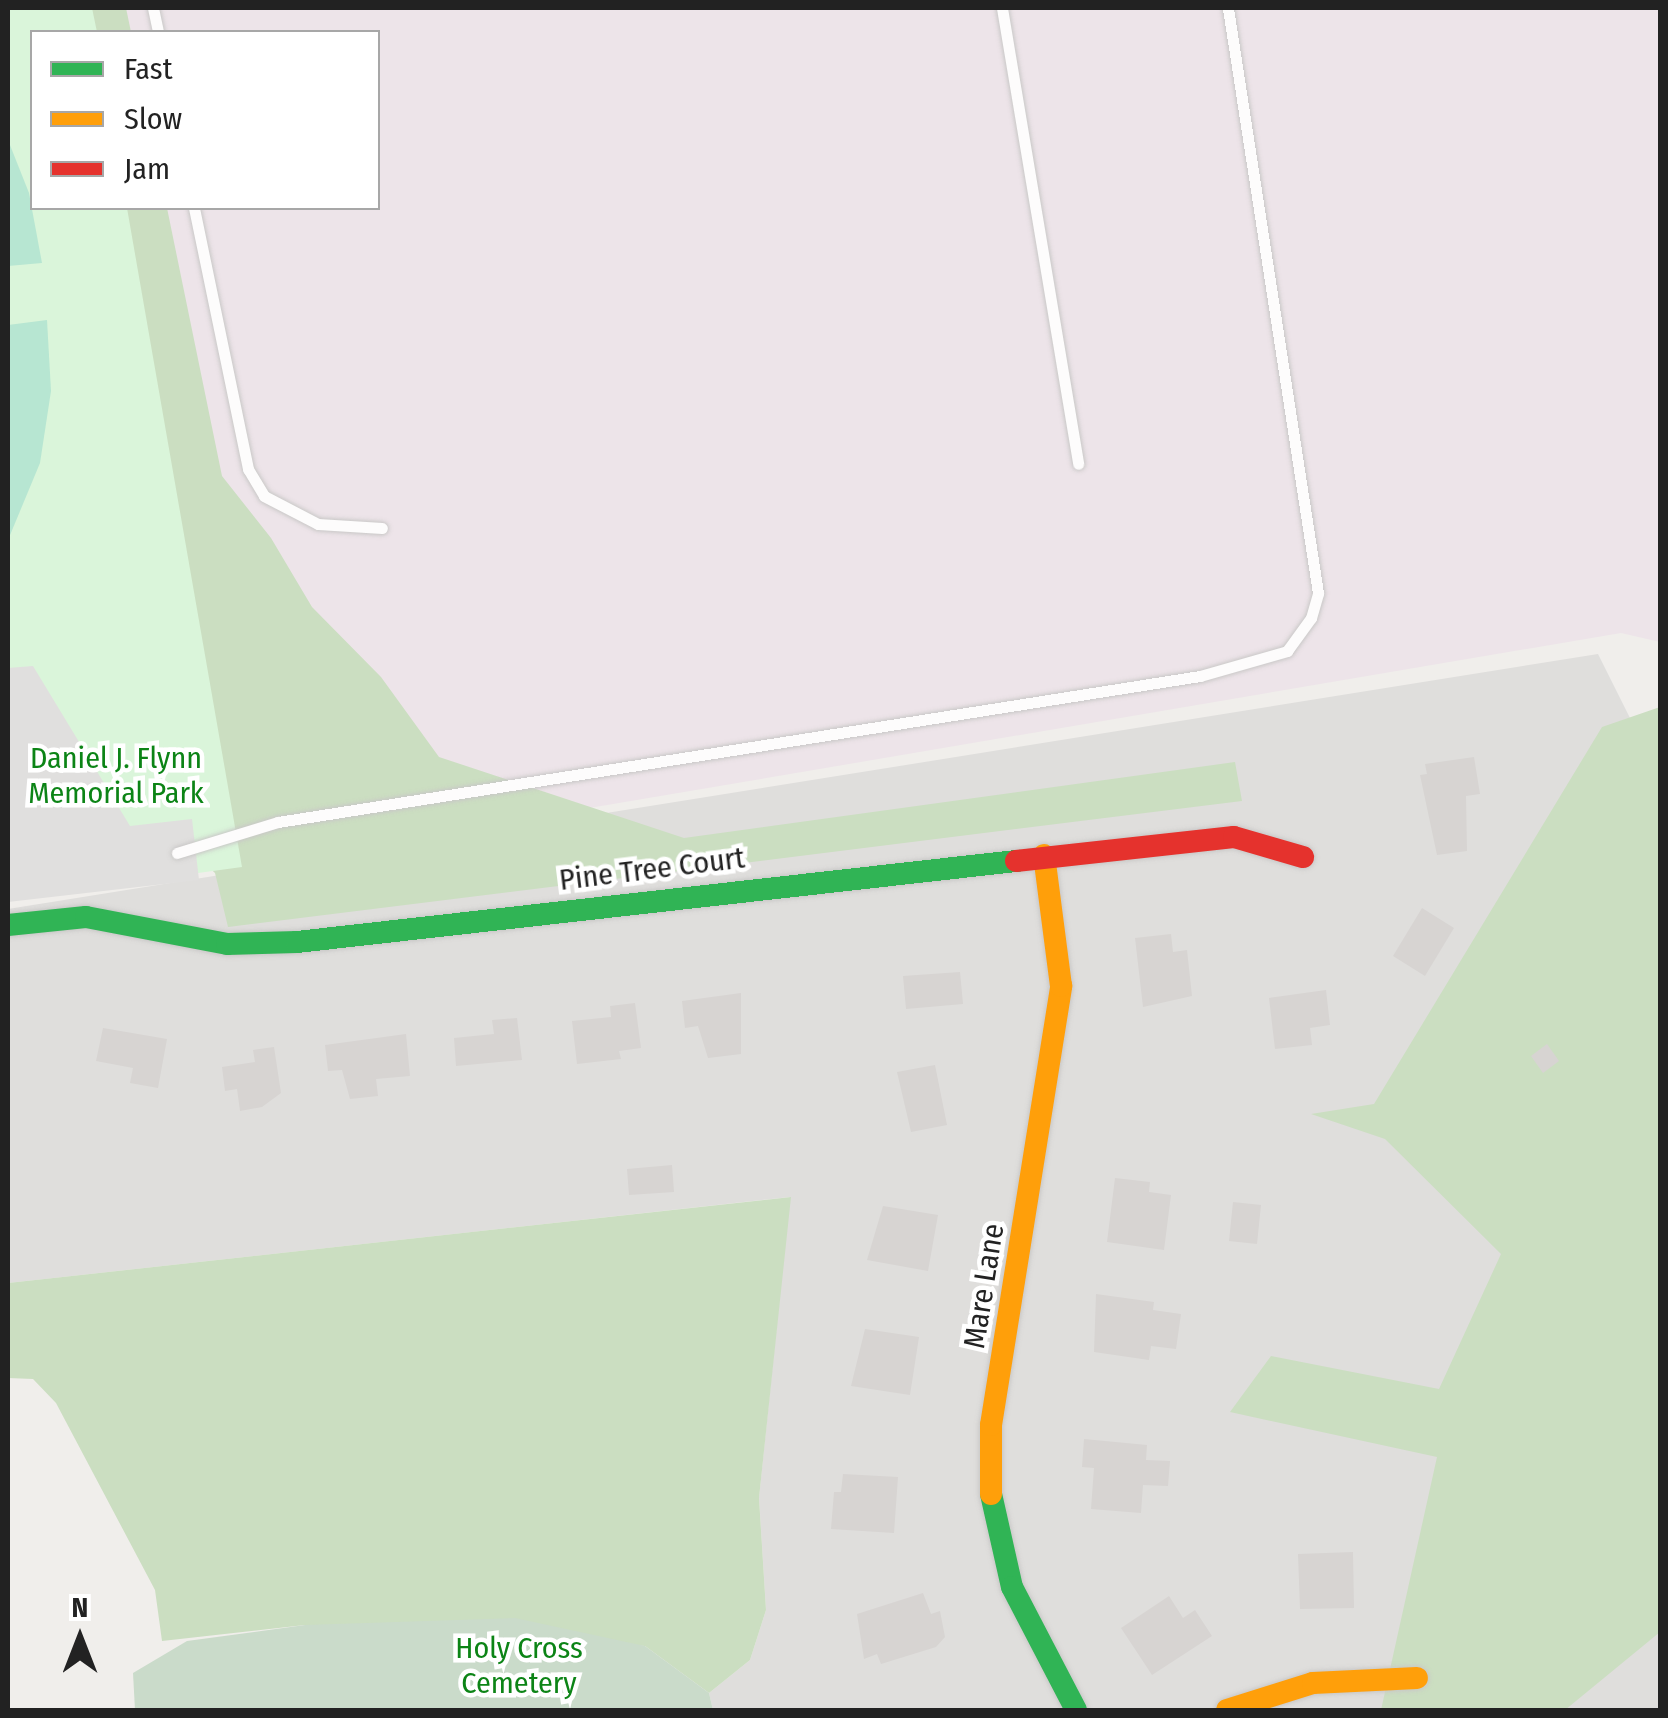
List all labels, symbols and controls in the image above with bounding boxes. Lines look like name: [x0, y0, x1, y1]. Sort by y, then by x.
legend: [30, 30, 380, 210]
text: Fast: [124, 51, 172, 87]
text: Slow: [124, 101, 182, 137]
text: Jam: [124, 151, 170, 187]
park label: Daniel J. Flynn Memorial Park: [28, 740, 204, 810]
street label: Pine Tree Court: [557, 840, 747, 898]
street label: Mare Lane: [956, 1221, 1012, 1351]
north arrow: [30, 1588, 130, 1688]
text: N: [72, 1591, 88, 1624]
park label: Holy Cross Cemetery: [455, 1630, 583, 1700]

